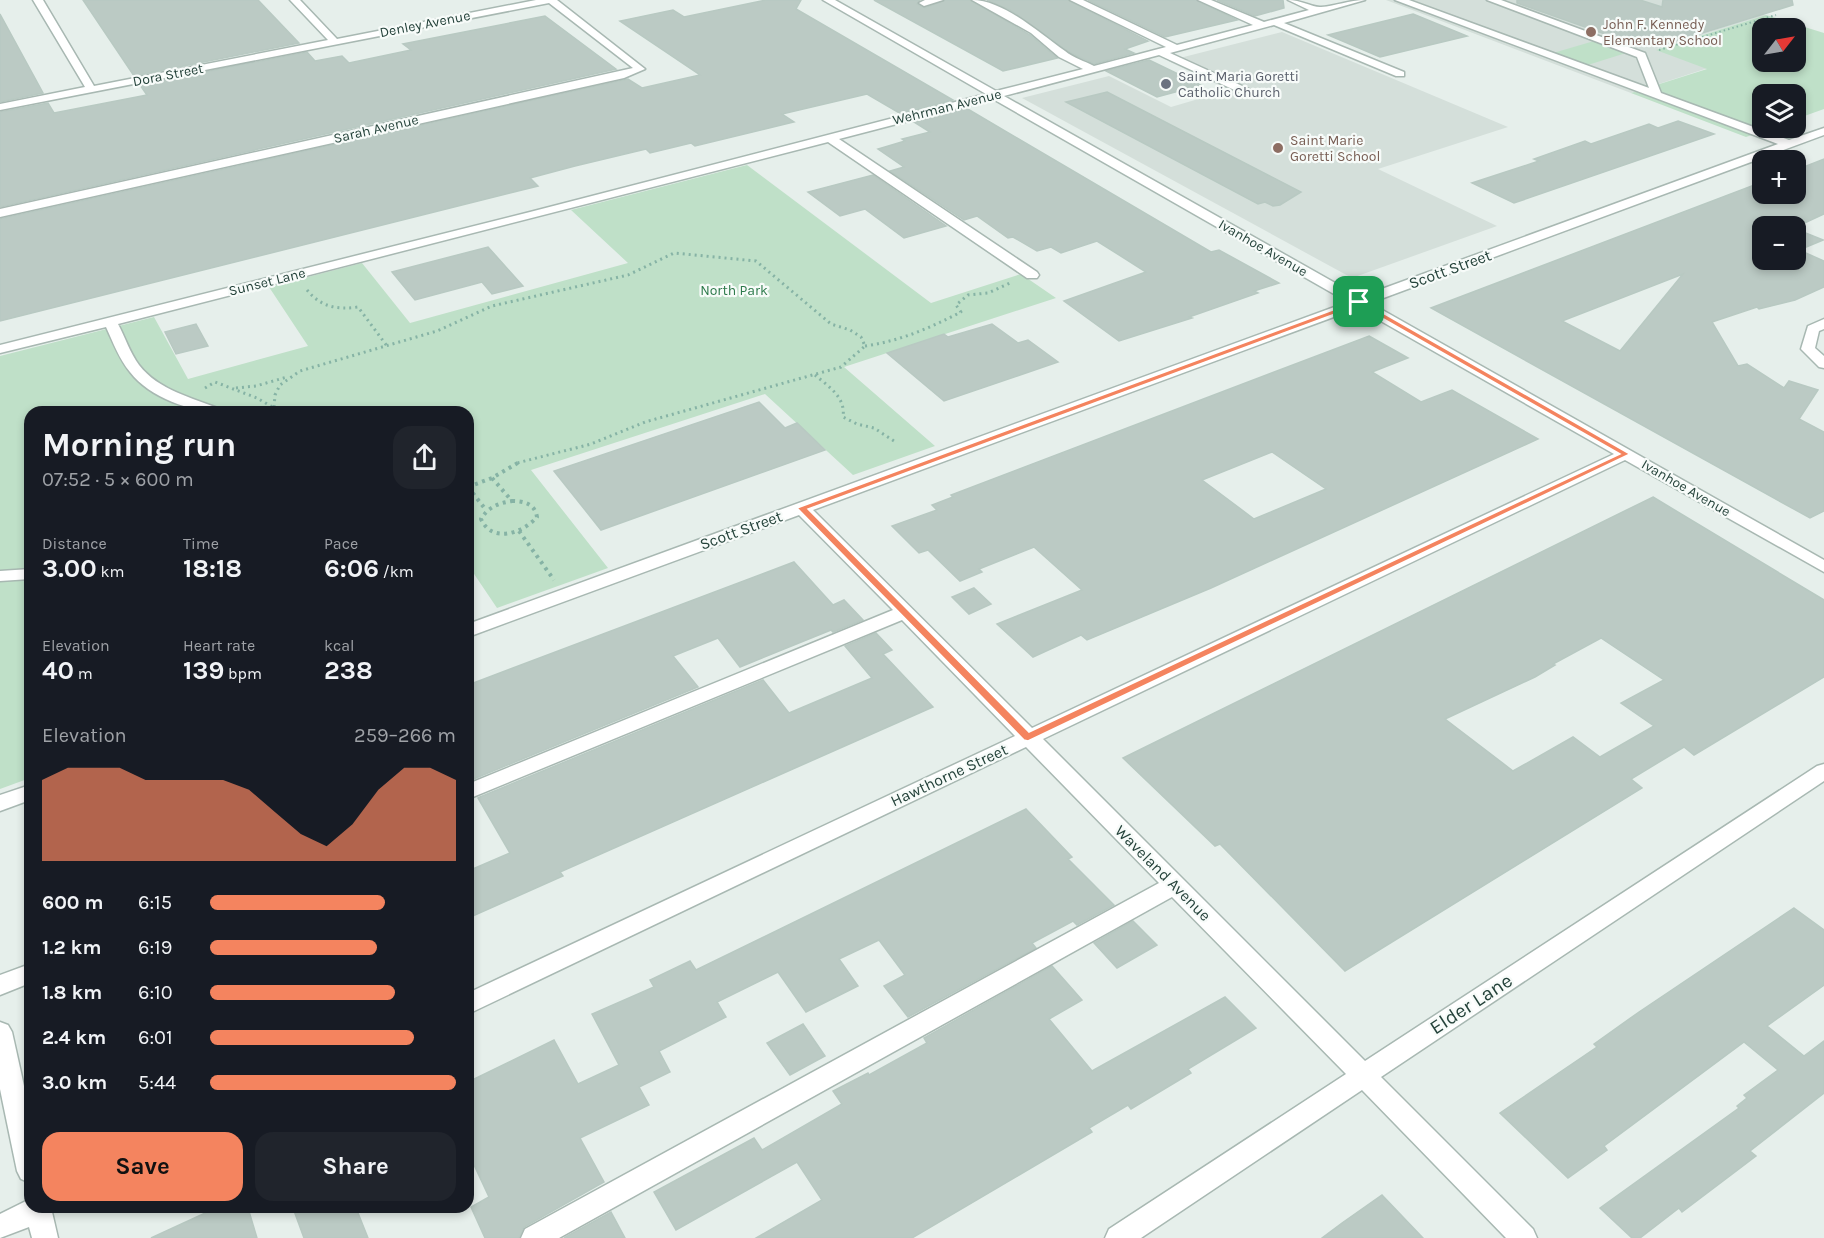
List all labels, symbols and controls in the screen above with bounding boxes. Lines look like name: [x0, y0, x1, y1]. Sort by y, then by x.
street label: Denley Avenue: [378, 7, 472, 41]
place label: John F. Kennedy Elementary School: [1603, 16, 1722, 49]
north arrow: [1752, 18, 1806, 72]
map controls: [1752, 18, 1806, 270]
marker: John F. Kennedy Elementary School: [1584, 25, 1598, 39]
street label: Dora Street: [131, 60, 205, 90]
place label: Saint Maria Goretti Catholic Church: [1178, 68, 1299, 101]
marker: Saint Maria Goretti Catholic Church: [1159, 77, 1173, 91]
button: layers: [1752, 84, 1806, 138]
street label: Wehrman Avenue: [891, 85, 1003, 129]
street label: Sarah Avenue: [332, 111, 420, 147]
place label: Saint Marie Goretti School: [1290, 132, 1380, 165]
marker: Saint Marie Goretti School: [1271, 141, 1285, 155]
button: +: [1752, 150, 1806, 204]
street label: Ivanhoe Avenue: [1216, 216, 1310, 280]
button: −: [1752, 216, 1806, 270]
street label: Scott Street: [1406, 245, 1494, 293]
street label: Sunset Lane: [227, 264, 307, 300]
pin: [1333, 276, 1384, 327]
park label: North Park: [700, 282, 768, 299]
icon: arrive: [1342, 285, 1375, 318]
text: Morning run: [42, 426, 236, 464]
button: share: [393, 426, 456, 489]
street label: Ivanhoe Avenue: [1639, 456, 1733, 520]
text: 07:52 · 5 × 600 m: [42, 468, 194, 491]
street label: Scott Street: [697, 506, 785, 554]
text: Distance: [42, 534, 107, 553]
text: Time: [183, 534, 219, 553]
text: Pace: [324, 534, 358, 553]
text: 3.00: [42, 553, 97, 584]
text: 18:18: [183, 553, 242, 584]
text: 6:06: [324, 553, 379, 584]
text: km: [97, 562, 124, 581]
text: /km: [379, 562, 414, 581]
text: Elevation: [42, 636, 110, 655]
text: Heart rate: [183, 636, 255, 655]
text: kcal: [324, 636, 355, 655]
text: 40: [42, 655, 74, 686]
text: 139: [183, 655, 224, 686]
text: 238: [324, 655, 373, 686]
text: m: [74, 664, 93, 683]
text: bpm: [224, 664, 262, 683]
text: Elevation: [42, 724, 127, 747]
text: 259–266 m: [354, 724, 456, 747]
street label: Hawthorne Street: [887, 740, 1011, 810]
street label: Waveland Avenue: [1111, 821, 1215, 925]
text: 600 m: [42, 891, 103, 914]
text: 6:15: [138, 891, 172, 914]
text: 1.2 km: [42, 936, 101, 959]
text: 6:19: [138, 936, 172, 959]
street label: Elder Lane: [1425, 969, 1517, 1039]
text: 1.8 km: [42, 981, 102, 1004]
text: 6:10: [138, 981, 173, 1004]
text: 2.4 km: [42, 1026, 106, 1049]
text: 6:01: [138, 1026, 173, 1049]
text: 3.0 km: [42, 1071, 107, 1094]
text: 5:44: [138, 1071, 176, 1094]
button: Save: [42, 1132, 243, 1201]
button: Share: [255, 1132, 456, 1201]

